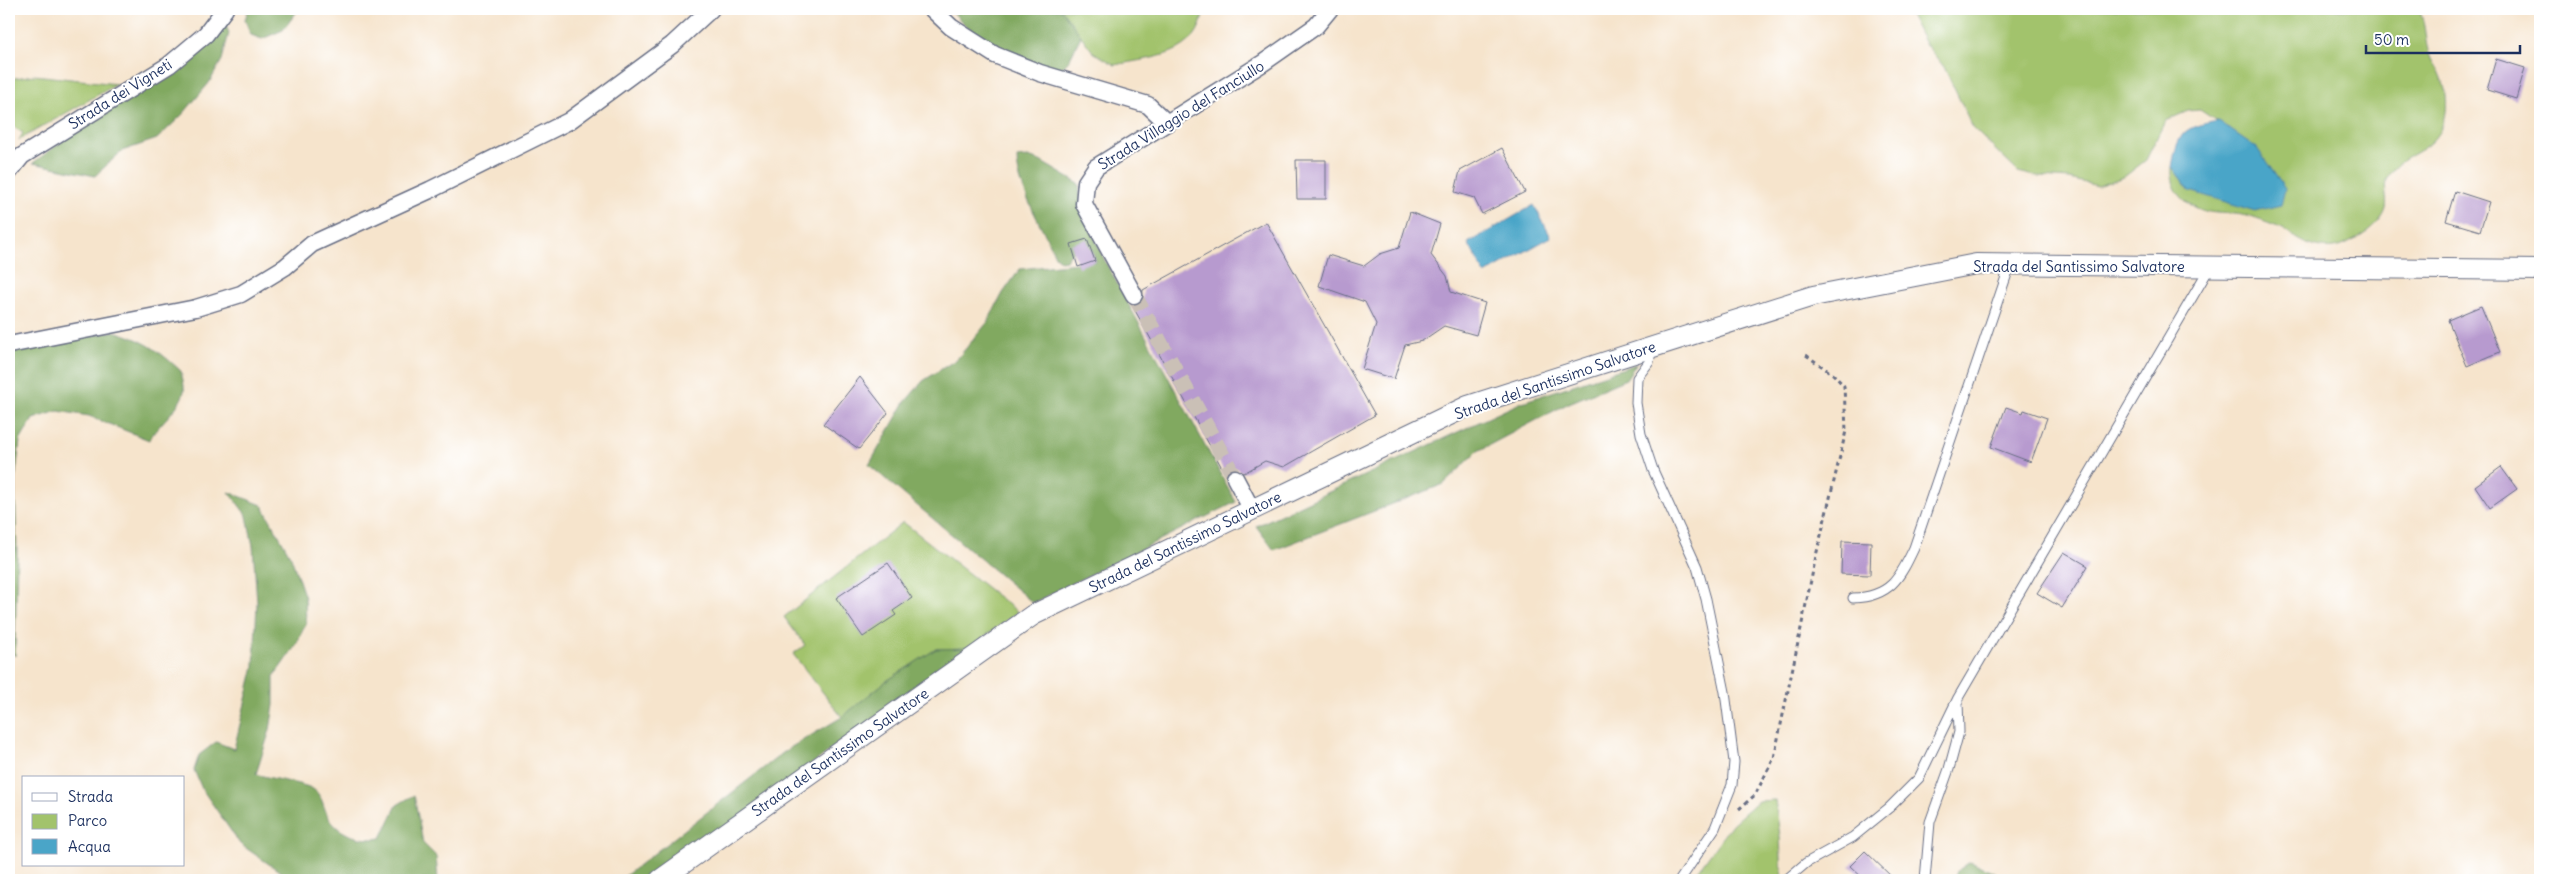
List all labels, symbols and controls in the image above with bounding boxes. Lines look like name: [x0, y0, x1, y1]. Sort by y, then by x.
scale bar: [2366, 22, 2520, 54]
text: 50 m: [2374, 30, 2409, 49]
street label: Strada dei Vigneti: [65, 55, 175, 133]
street label: Strada Villaggio del Fanciullo: [1094, 56, 1268, 174]
street label: Strada del Santissimo Salvatore: [1973, 257, 2185, 276]
street label: Strada del Santissimo Salvatore: [1452, 337, 1658, 423]
street label: Strada del Santissimo Salvatore: [1086, 487, 1284, 597]
street label: Strada del Santissimo Salvatore: [748, 684, 932, 820]
legend: [22, 776, 185, 866]
text: Strada: [68, 787, 113, 806]
text: Parco: [68, 811, 107, 830]
text: Acqua: [68, 837, 111, 856]

